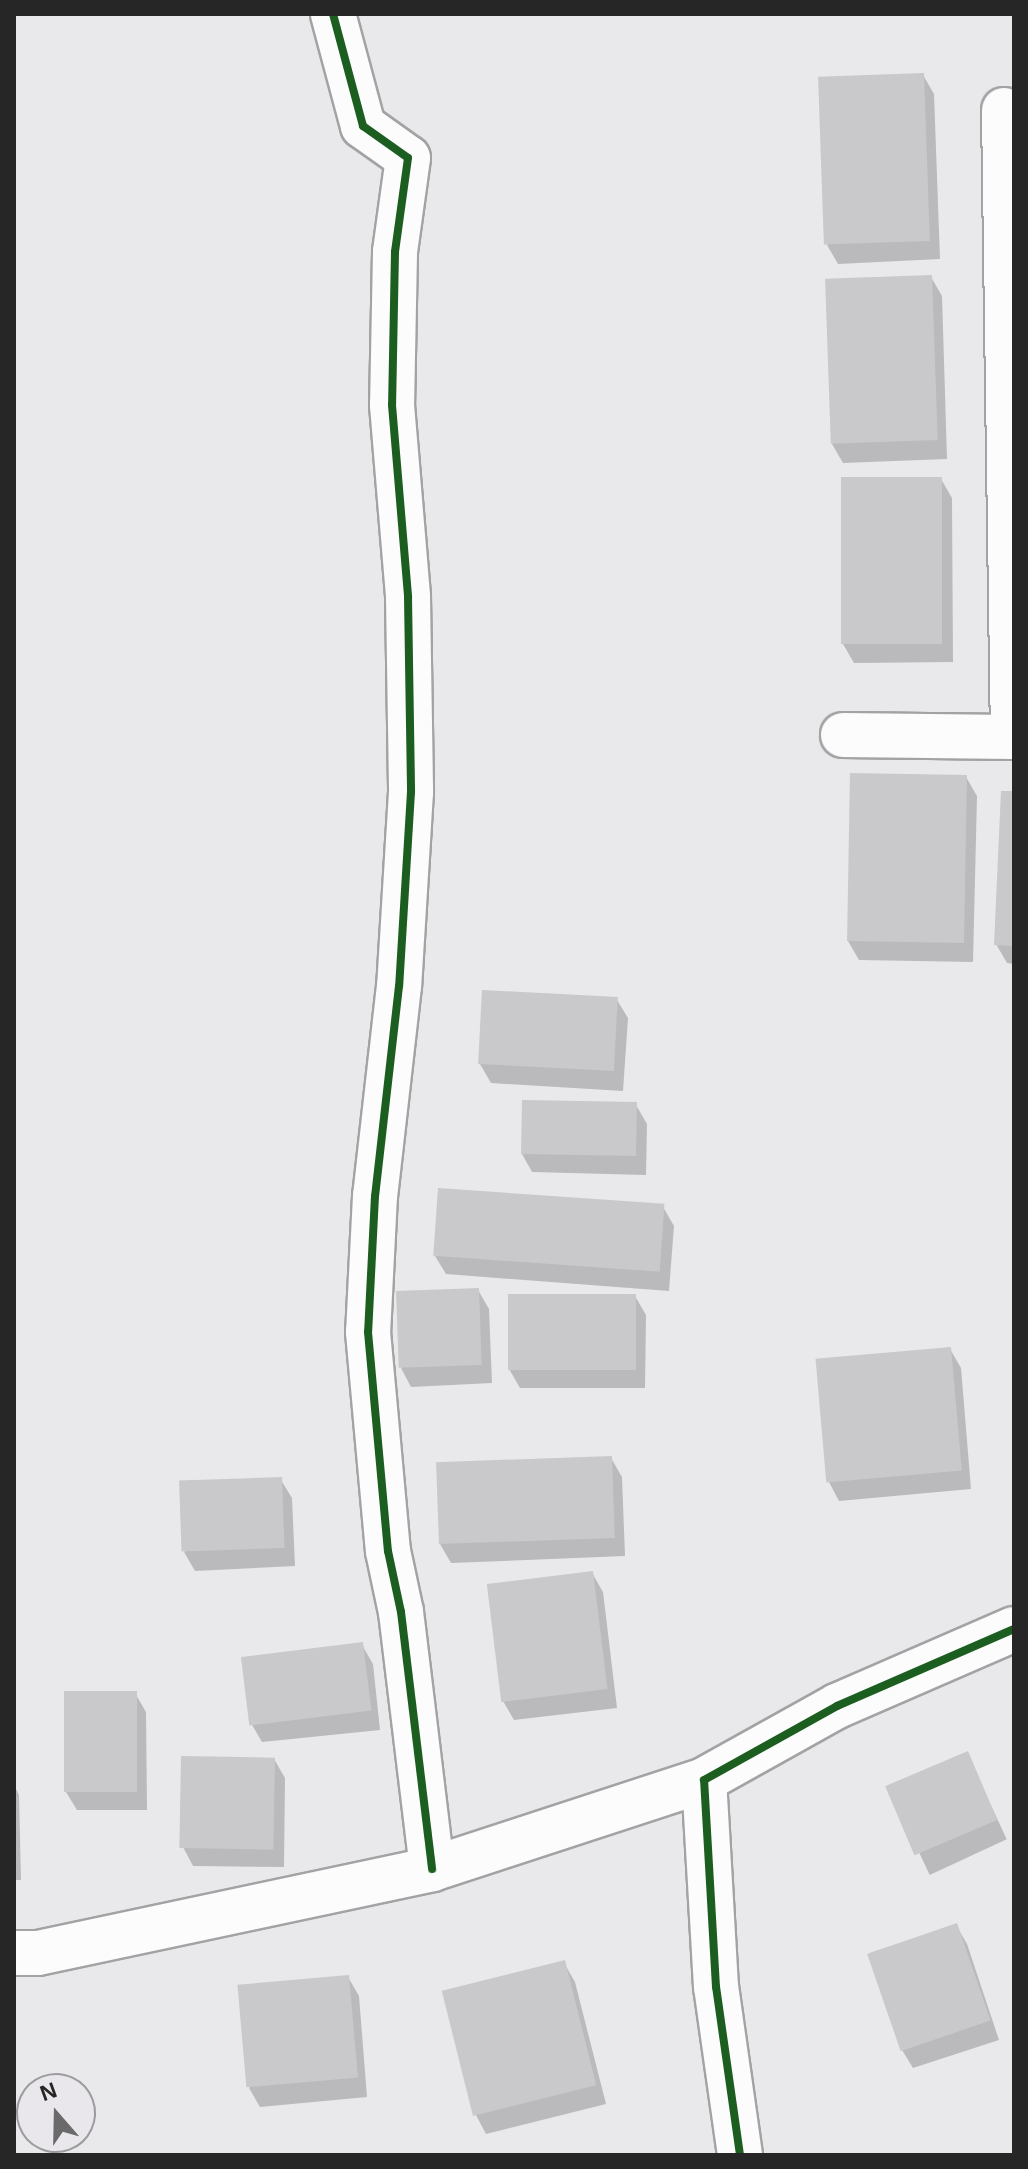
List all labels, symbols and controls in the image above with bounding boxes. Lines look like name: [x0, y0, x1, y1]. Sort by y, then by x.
north arrow: [16, 2073, 96, 2153]
text: N: [37, 2077, 60, 2106]

